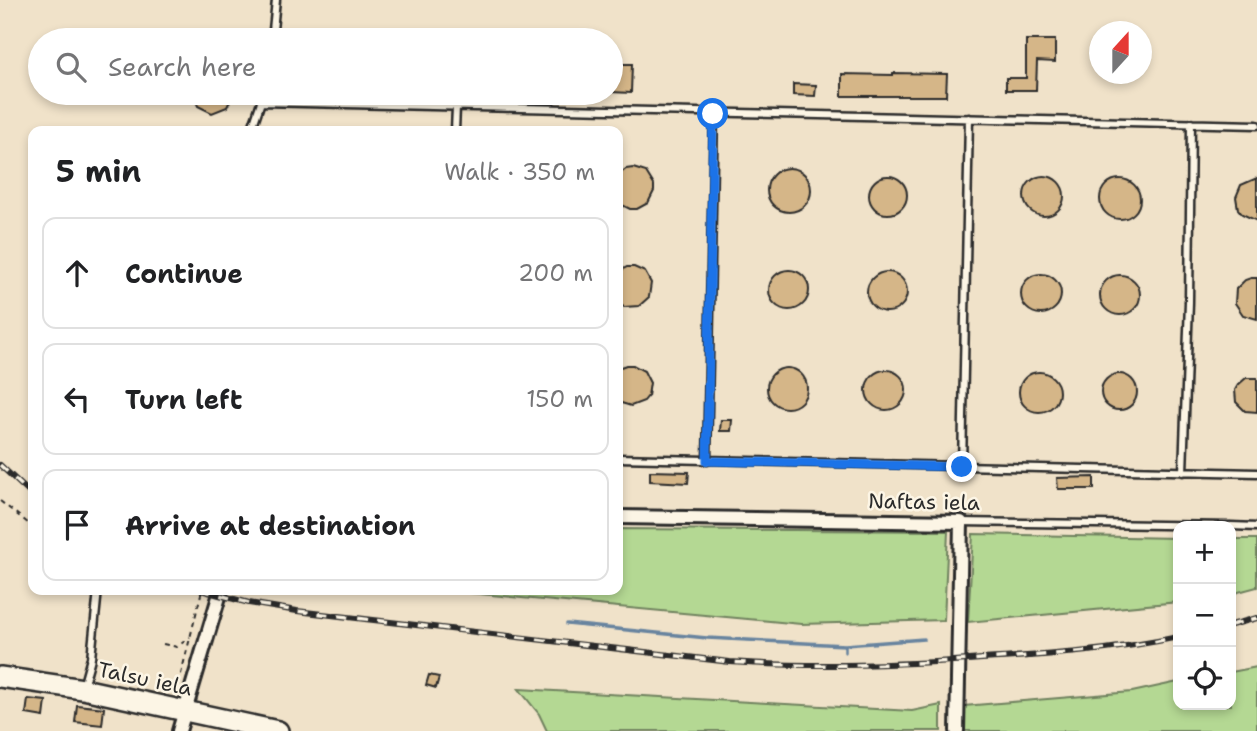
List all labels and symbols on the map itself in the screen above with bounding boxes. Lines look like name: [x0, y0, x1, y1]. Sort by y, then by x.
north arrow: [1089, 21, 1152, 84]
route start: [697, 98, 728, 129]
route end: [946, 451, 977, 482]
street label: Naftas iela: [868, 487, 980, 517]
street label: Talsu iela: [95, 655, 195, 703]

